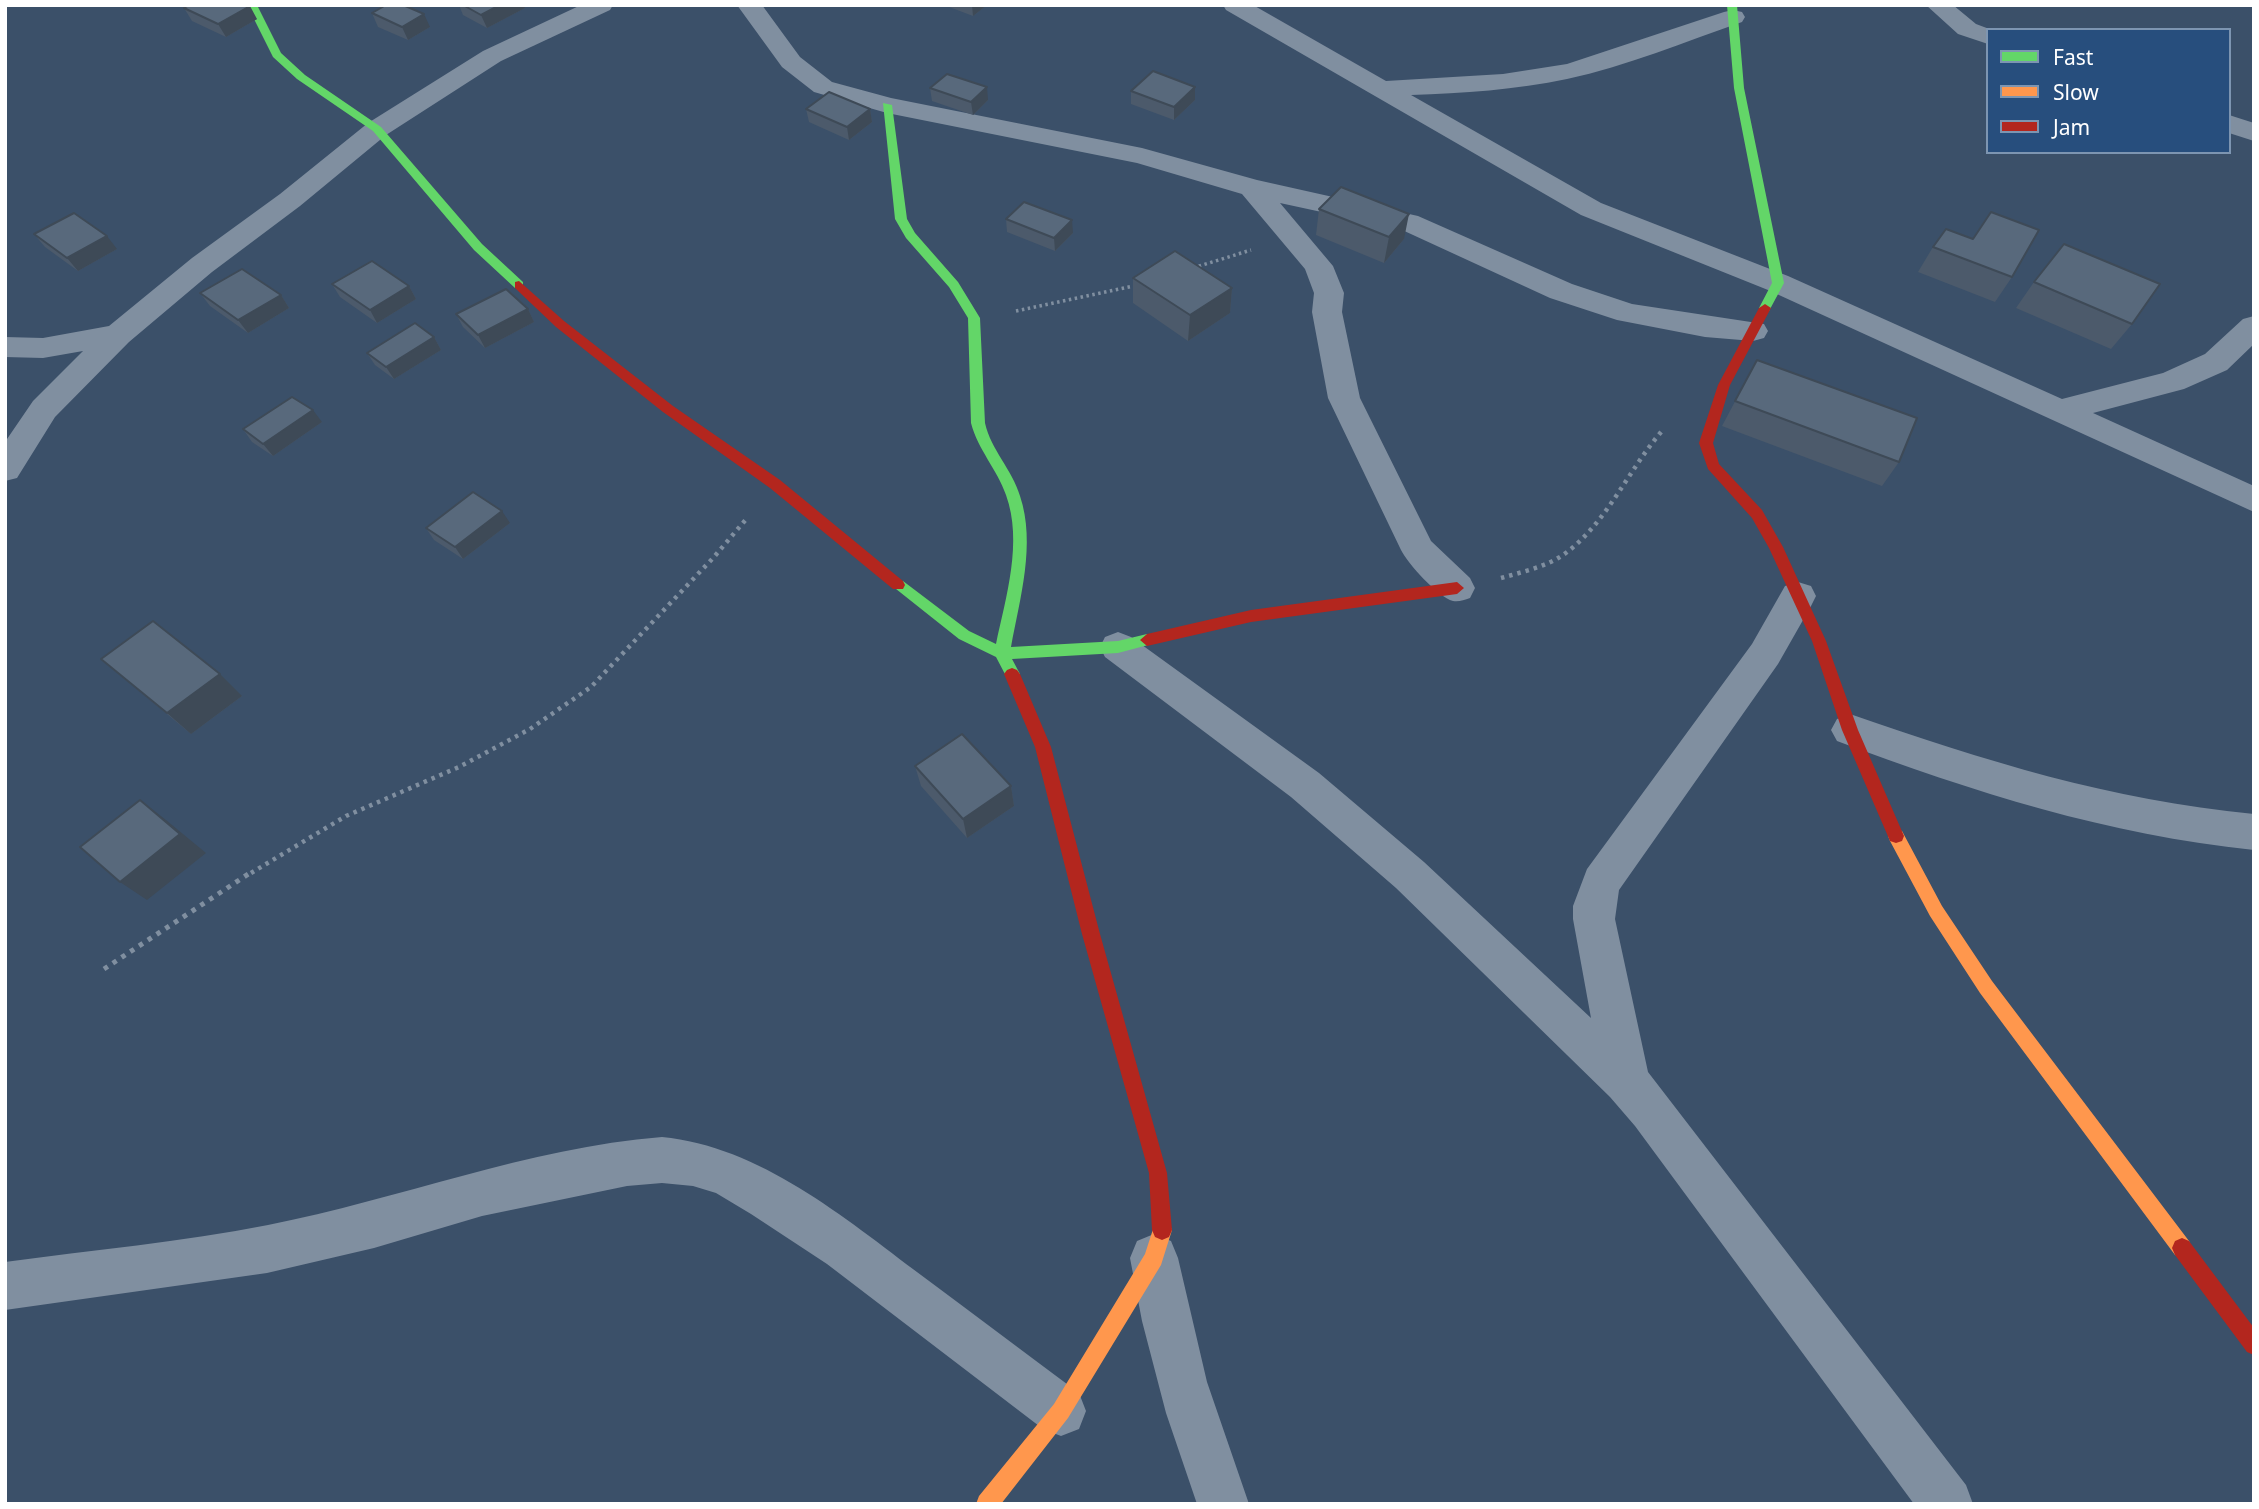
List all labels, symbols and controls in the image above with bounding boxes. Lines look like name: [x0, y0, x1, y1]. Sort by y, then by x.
legend: [1986, 28, 2231, 154]
text: Fast: [2053, 43, 2093, 71]
text: Slow: [2053, 78, 2099, 106]
text: Jam: [2053, 113, 2090, 141]

